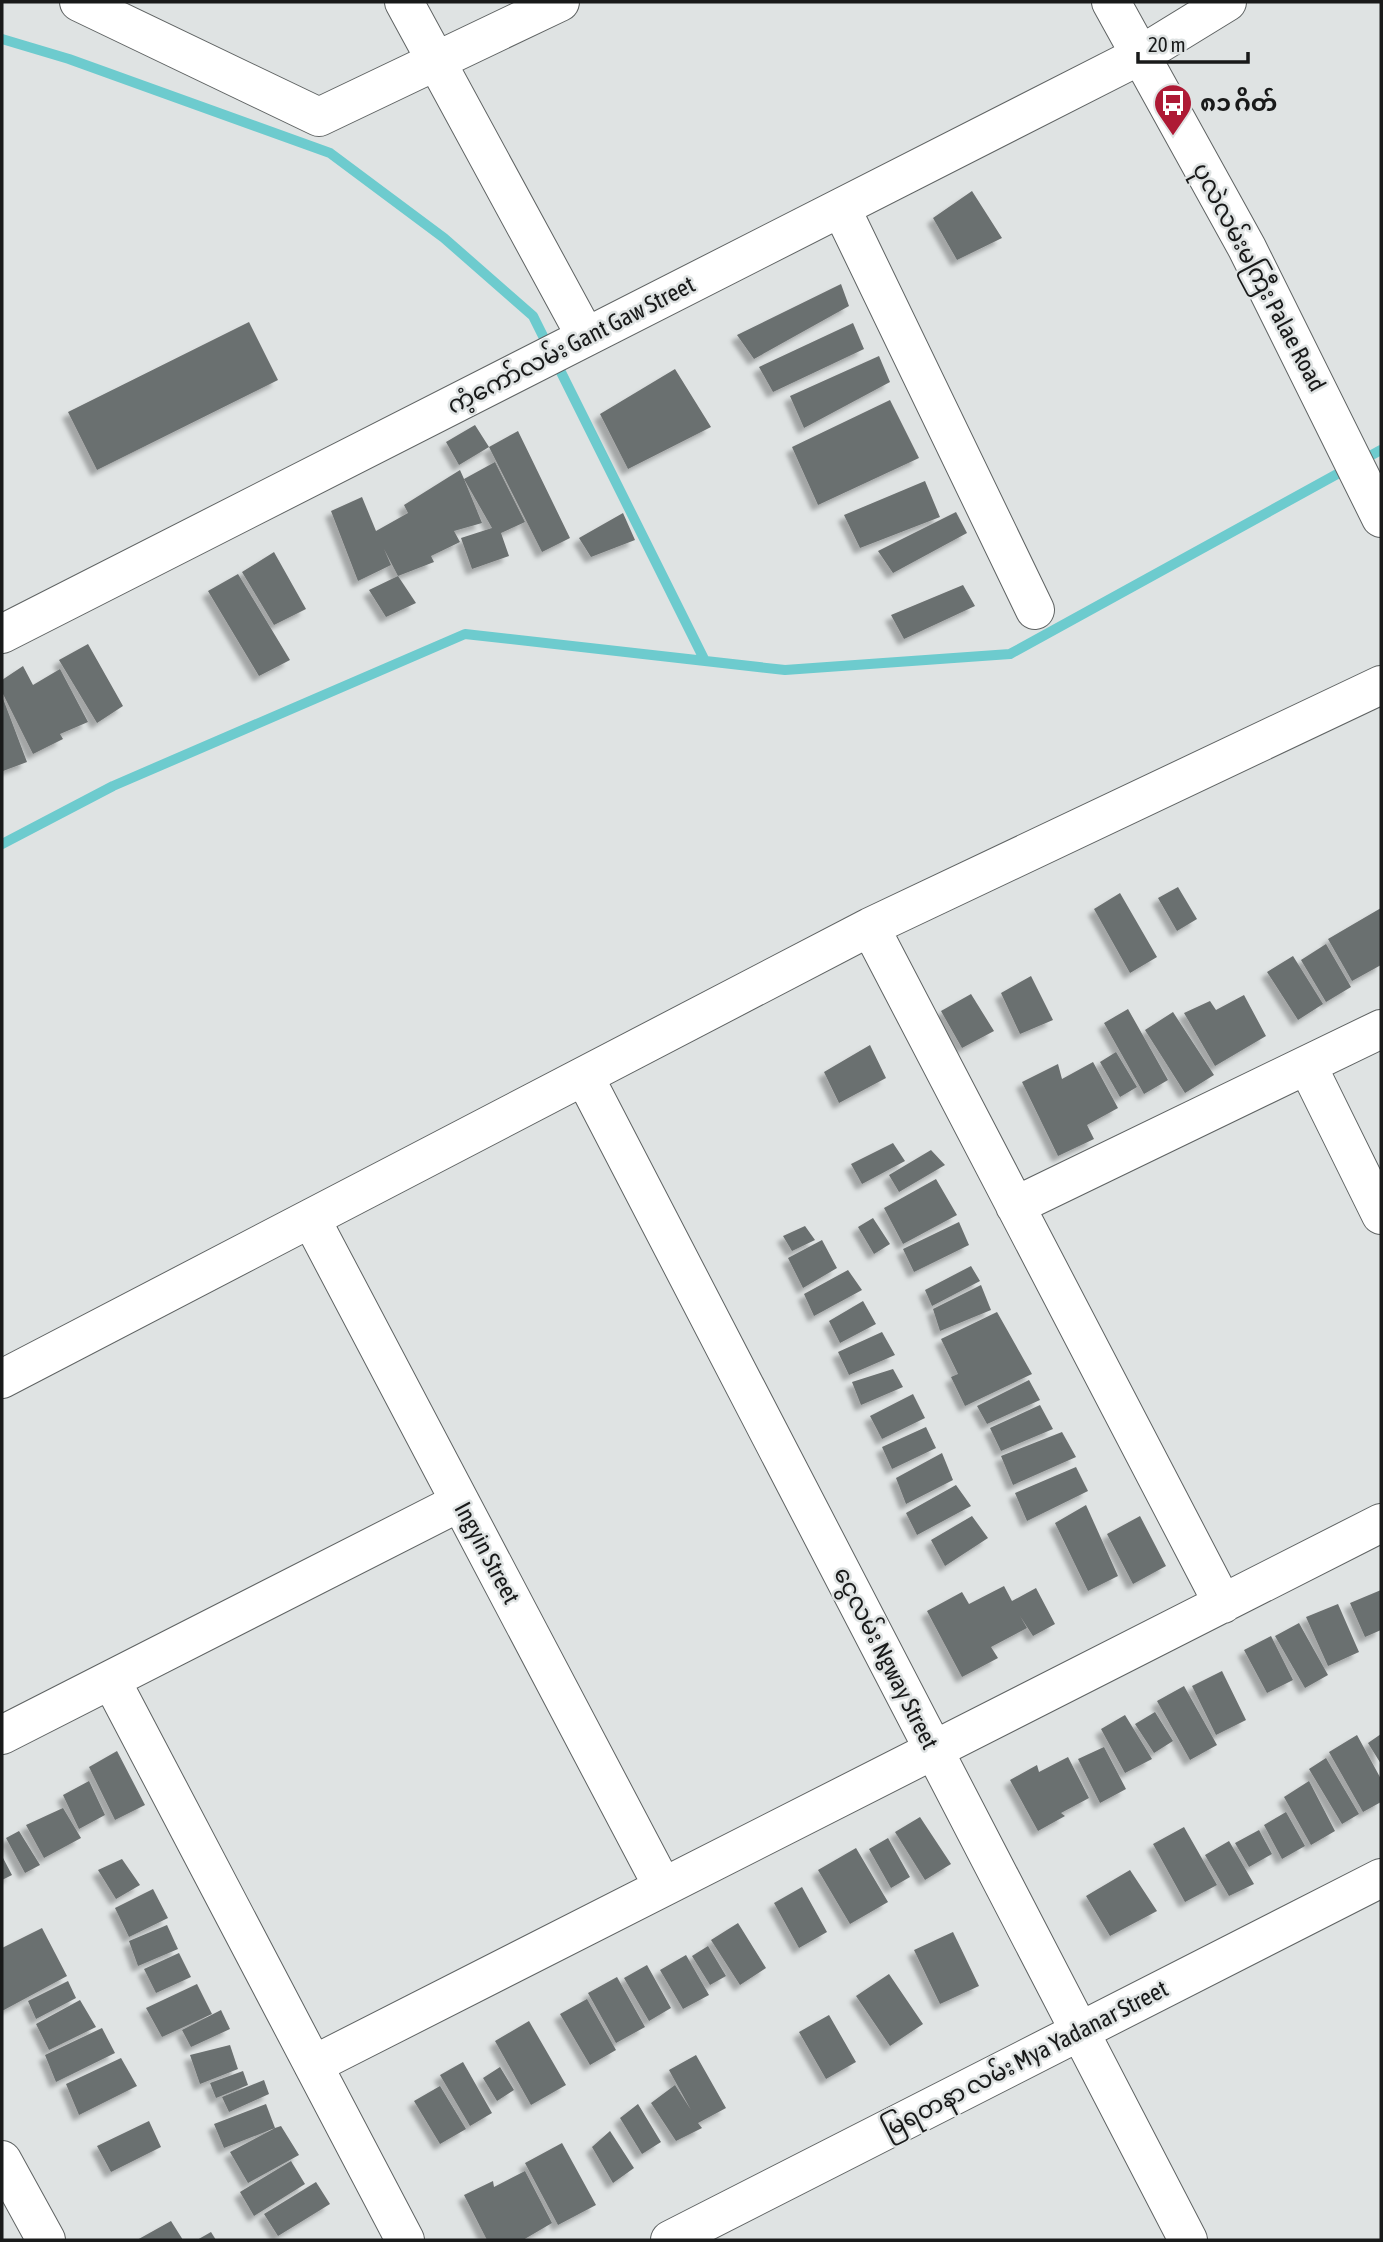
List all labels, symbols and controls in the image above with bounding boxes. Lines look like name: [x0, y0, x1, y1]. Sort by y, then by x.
scale bar: [1138, 21, 1248, 65]
text: 20 m: [1148, 32, 1186, 56]
bus stop icon: ၈၁ ဂိတ်: [1152, 82, 1194, 137]
place label: ၈၁ ဂိတ်: [1200, 87, 1277, 116]
street label: ပုလဲလမ်းမကြီး Palae Road: [1182, 157, 1333, 399]
street label: ကံ့ကော်လမ်း Gant Gaw Street: [441, 268, 701, 422]
street label: Ingyin Street: [449, 1497, 525, 1608]
street label: ငွေလမ်း Ngway Street: [824, 1561, 946, 1756]
street label: မြရတနာ လမ်း Mya Yadanar Street: [877, 1973, 1175, 2148]

